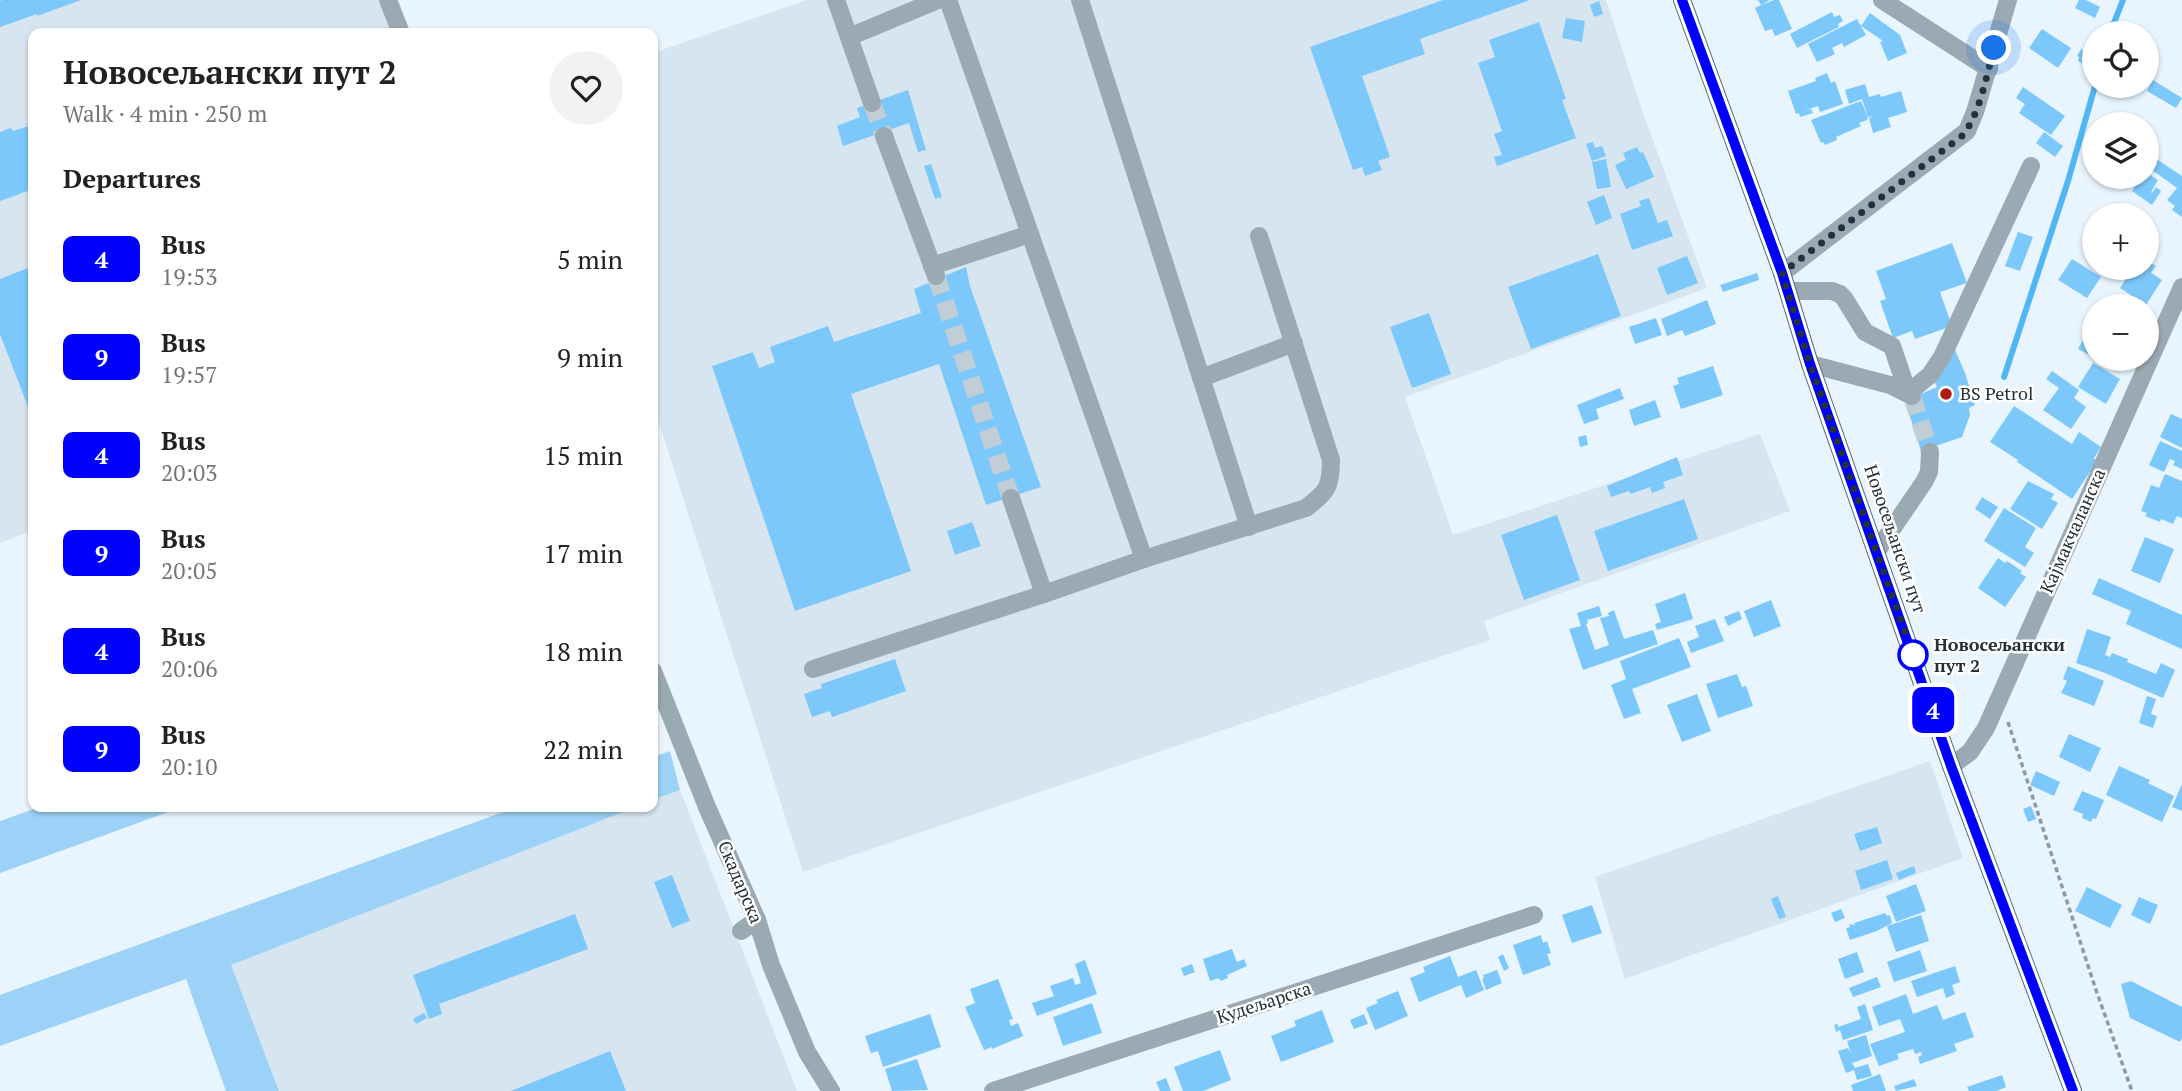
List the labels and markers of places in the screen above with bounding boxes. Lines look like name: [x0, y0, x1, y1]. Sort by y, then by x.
place label: BS Petrol: [1960, 381, 2033, 405]
marker: BS Petrol: [1938, 386, 1954, 402]
place label: Новосељански пут 2: [1934, 632, 2065, 677]
marker: Новосељански пут 2: [1898, 640, 1928, 670]

